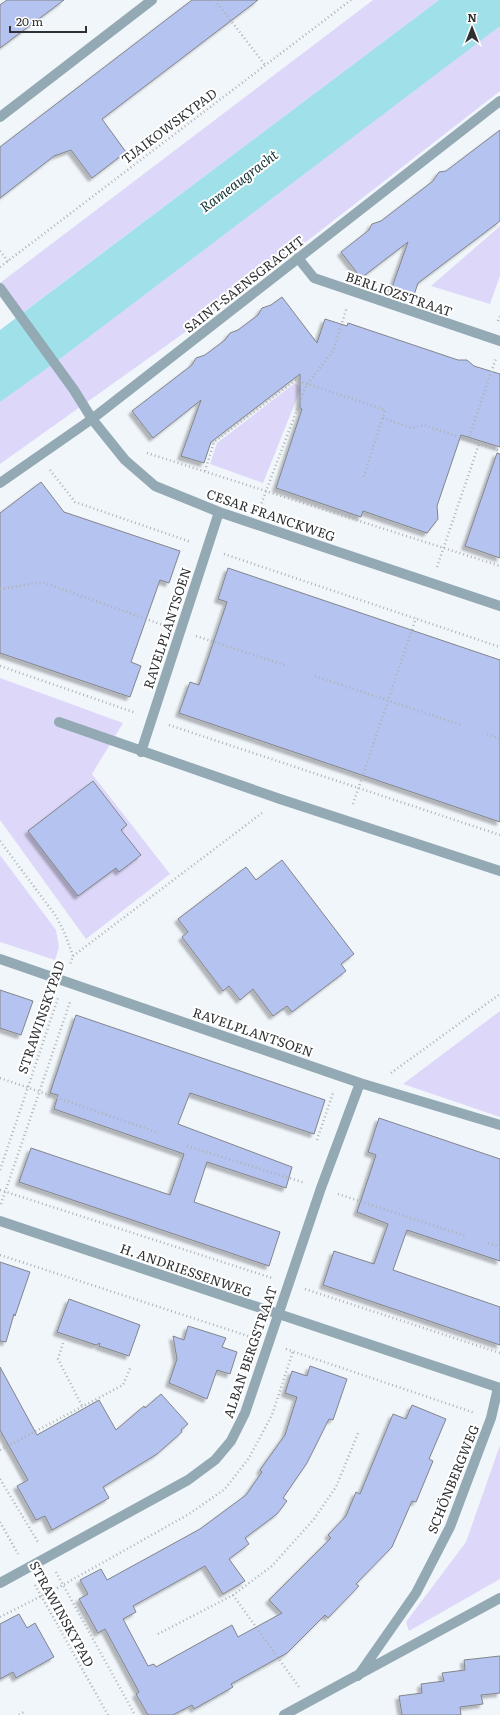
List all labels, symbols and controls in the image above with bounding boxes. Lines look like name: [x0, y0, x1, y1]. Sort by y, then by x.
scale bar: [10, 8, 86, 34]
north arrow: [452, 8, 492, 48]
text: N: [467, 9, 477, 25]
text: 20 m: [16, 12, 43, 30]
street label: TJAIKOWSKYPAD: [117, 83, 221, 168]
water label: Rameaugracht: [195, 144, 282, 216]
street label: SAINT-SAENSGRACHT: [179, 230, 308, 337]
street label: BERLIOZSTRAAT: [343, 266, 456, 321]
street label: CESAR FRANCKWEG: [204, 484, 338, 546]
street label: RAVELPLANTSOEN: [138, 565, 195, 691]
street label: STRAWINSKYPAD: [12, 958, 69, 1076]
street label: RAVELPLANTSOEN: [190, 1002, 316, 1061]
street label: H. ANDRIESSENWEG: [118, 1238, 255, 1301]
street label: ALBAN BERGSTRAAT: [218, 1283, 281, 1421]
street label: SCHÖNBERGWEG: [422, 1421, 483, 1536]
street label: STRAWINSKYPAD: [25, 1557, 99, 1670]

